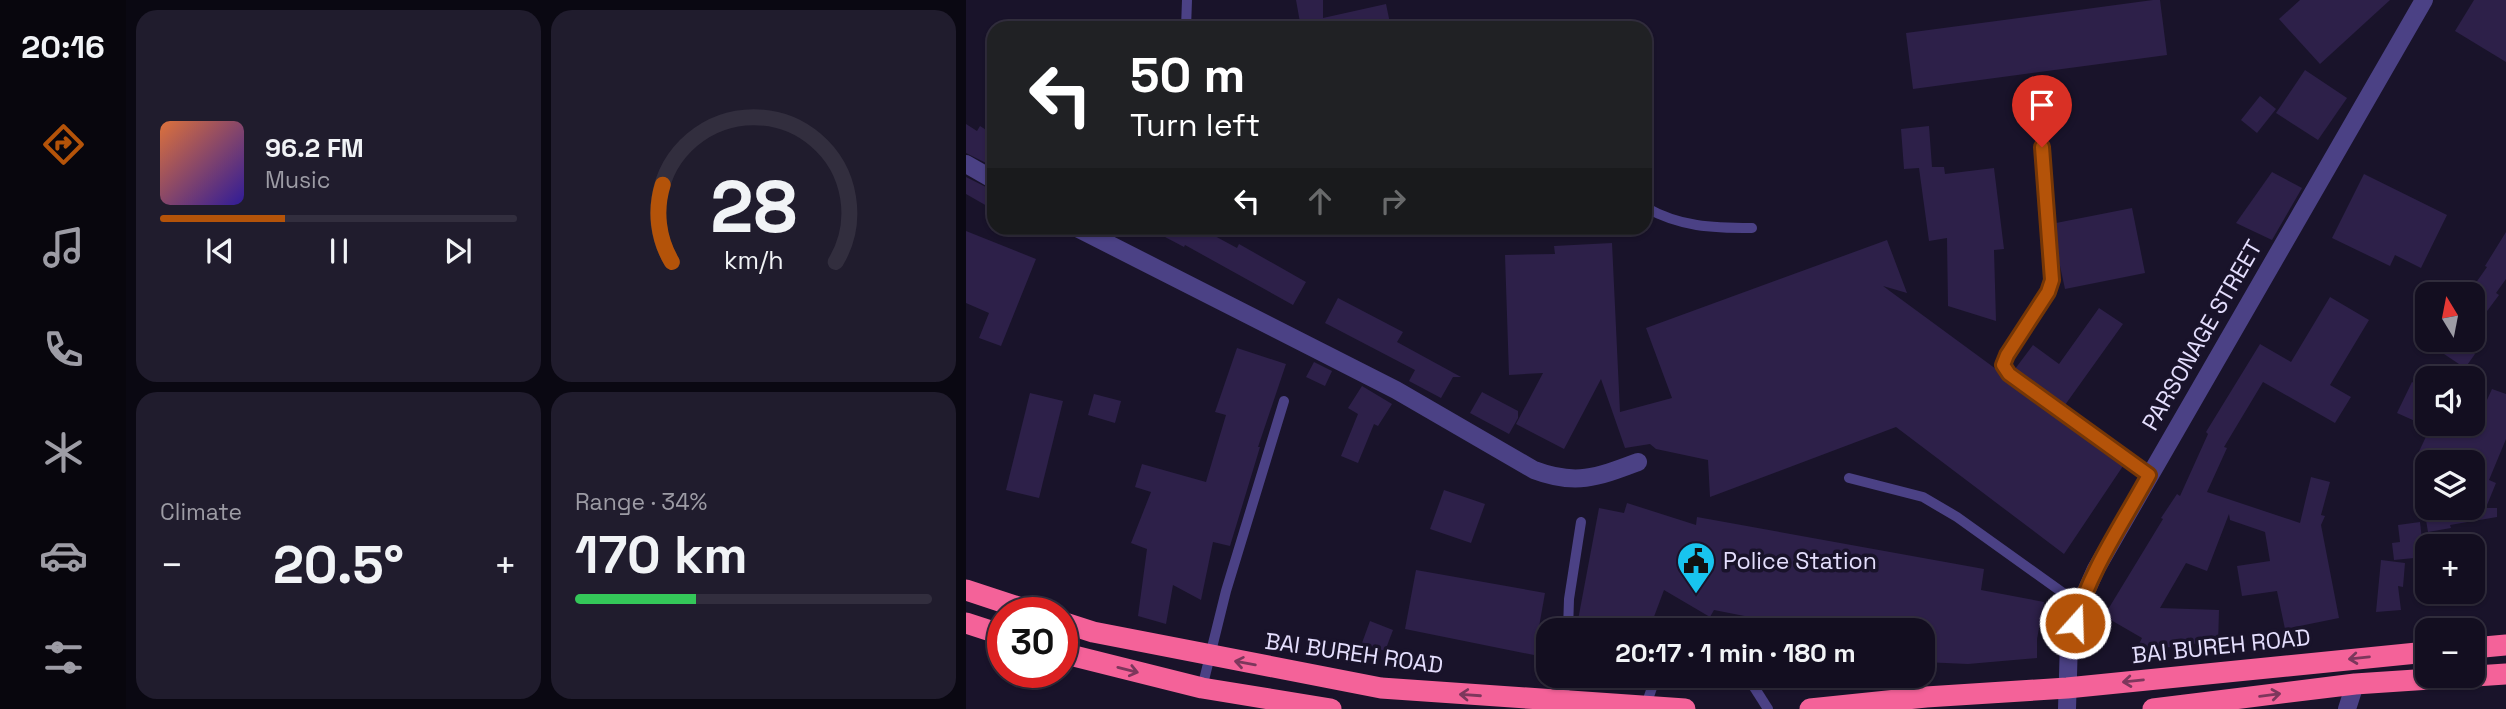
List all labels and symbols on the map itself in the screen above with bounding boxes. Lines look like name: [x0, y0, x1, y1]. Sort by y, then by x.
pin: [2012, 75, 2072, 147]
street label: PARSONAGE STREET: [2135, 234, 2269, 436]
north arrow: [2415, 282, 2485, 352]
public building icon: Police Station: [1675, 540, 1717, 595]
place label: Police Station: [1723, 546, 1877, 576]
position arrow: [2038, 586, 2112, 660]
speed limit sign: 30: [987, 597, 1078, 688]
street label: BAI BUREH ROAD: [2130, 622, 2312, 670]
street label: BAI BUREH ROAD: [1263, 626, 1445, 680]
one-way arrow: [2348, 652, 2371, 665]
one-way arrow: [1234, 656, 1257, 669]
one-way arrow: [1116, 664, 1139, 677]
one-way arrow: [2122, 675, 2145, 688]
one-way arrow: [1459, 688, 1482, 701]
one-way arrow: [2258, 689, 2281, 702]

